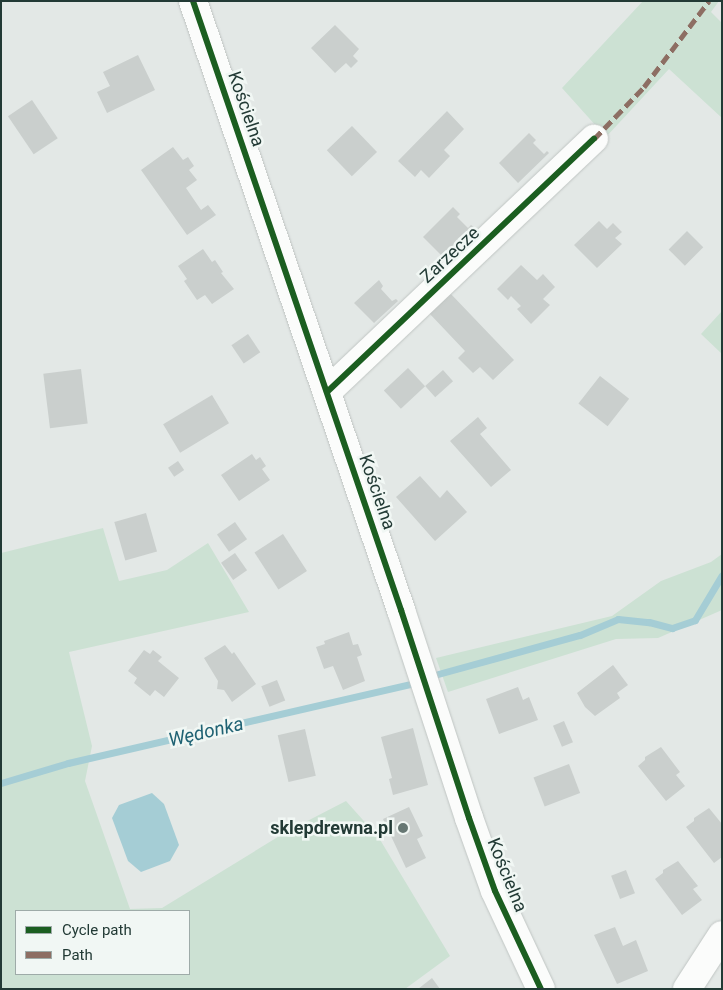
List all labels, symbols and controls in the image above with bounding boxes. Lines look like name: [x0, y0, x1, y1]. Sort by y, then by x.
street label: Kościelna: [223, 69, 269, 149]
street label: Zarzecze: [416, 222, 484, 288]
street label: Kościelna: [354, 452, 400, 532]
water label: Wędonka: [166, 712, 246, 752]
place label: sklepdrewna.pl: [270, 817, 393, 839]
marker: sklepdrewna.pl: [397, 822, 409, 834]
street label: Kościelna: [482, 835, 532, 915]
legend: [15, 910, 190, 975]
text: Cycle path: [62, 921, 132, 939]
text: Path: [62, 946, 93, 964]

